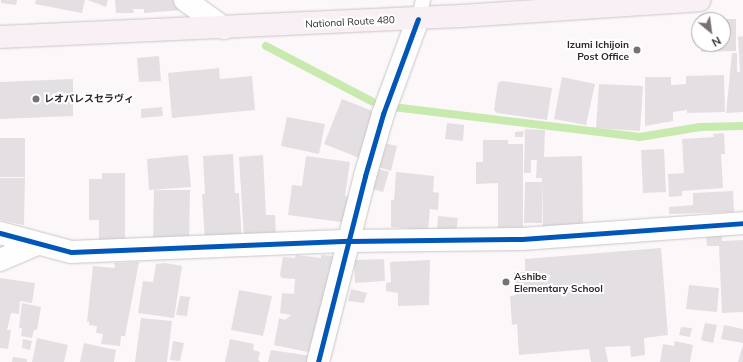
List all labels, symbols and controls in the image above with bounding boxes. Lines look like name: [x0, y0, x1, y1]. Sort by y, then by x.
north arrow: [691, 12, 731, 52]
street label: National Route 480: [305, 14, 395, 30]
text: N: [709, 33, 723, 50]
place label: Izumi Ichijoin Post Office: [567, 38, 629, 62]
marker: Izumi Ichijoin Post Office: [632, 45, 642, 55]
place label: レオパレスセラヴィ: [44, 93, 134, 105]
marker: レオパレスセラヴィ: [31, 94, 41, 104]
place label: Ashibe Elementary School: [514, 270, 603, 294]
marker: Ashibe Elementary School: [501, 277, 511, 287]

